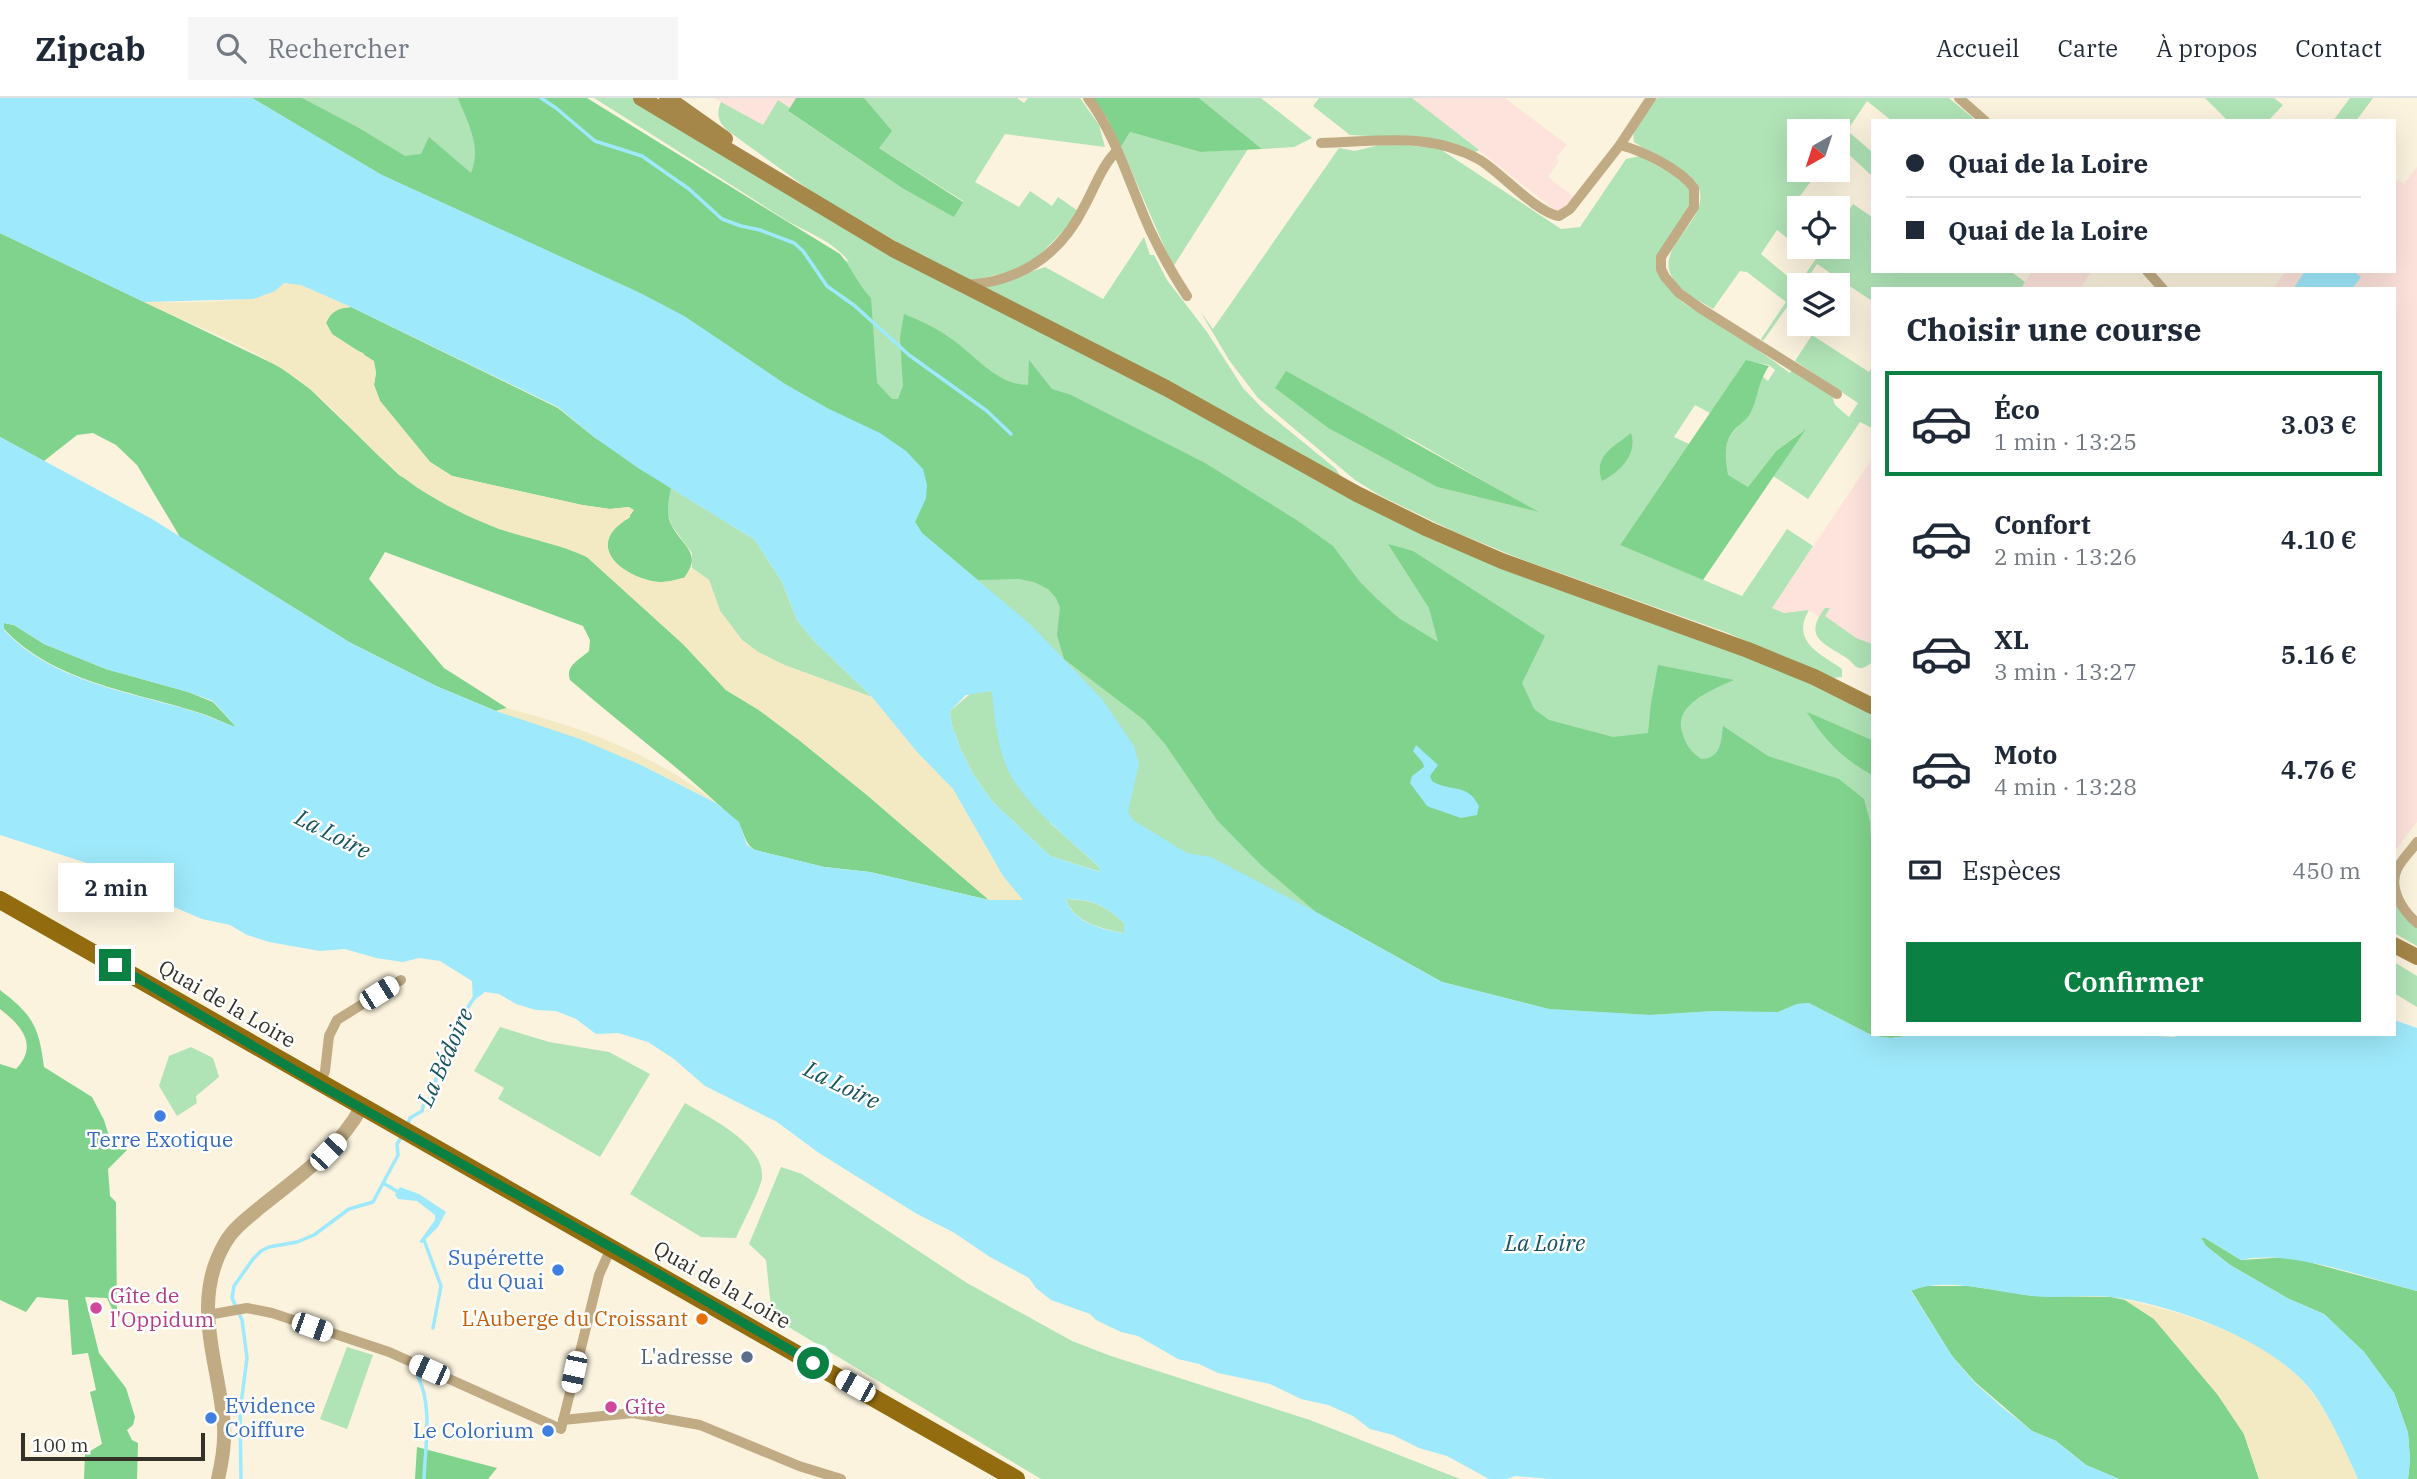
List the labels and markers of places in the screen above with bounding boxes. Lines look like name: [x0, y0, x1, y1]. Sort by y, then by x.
marker: Terre Exotique: [152, 1108, 168, 1124]
place label: Terre Exotique: [87, 1125, 233, 1153]
place label: Supérette du Quai: [448, 1243, 544, 1295]
marker: Supérette du Quai: [550, 1262, 566, 1278]
place label: Gîte de l'Oppidum: [110, 1281, 214, 1333]
marker: Gîte de l'Oppidum: [88, 1300, 104, 1316]
place label: L'Auberge du Croissant: [462, 1304, 688, 1332]
marker: L'Auberge du Croissant: [694, 1311, 710, 1327]
place label: L'adresse: [641, 1342, 733, 1370]
marker: L'adresse: [739, 1349, 755, 1365]
place label: Evidence Coiffure: [225, 1391, 316, 1443]
place label: Gîte: [625, 1392, 665, 1420]
marker: Gîte: [603, 1399, 619, 1415]
marker: Evidence Coiffure: [203, 1410, 219, 1426]
place label: Le Colorium: [413, 1416, 534, 1444]
marker: Le Colorium: [540, 1423, 556, 1439]

